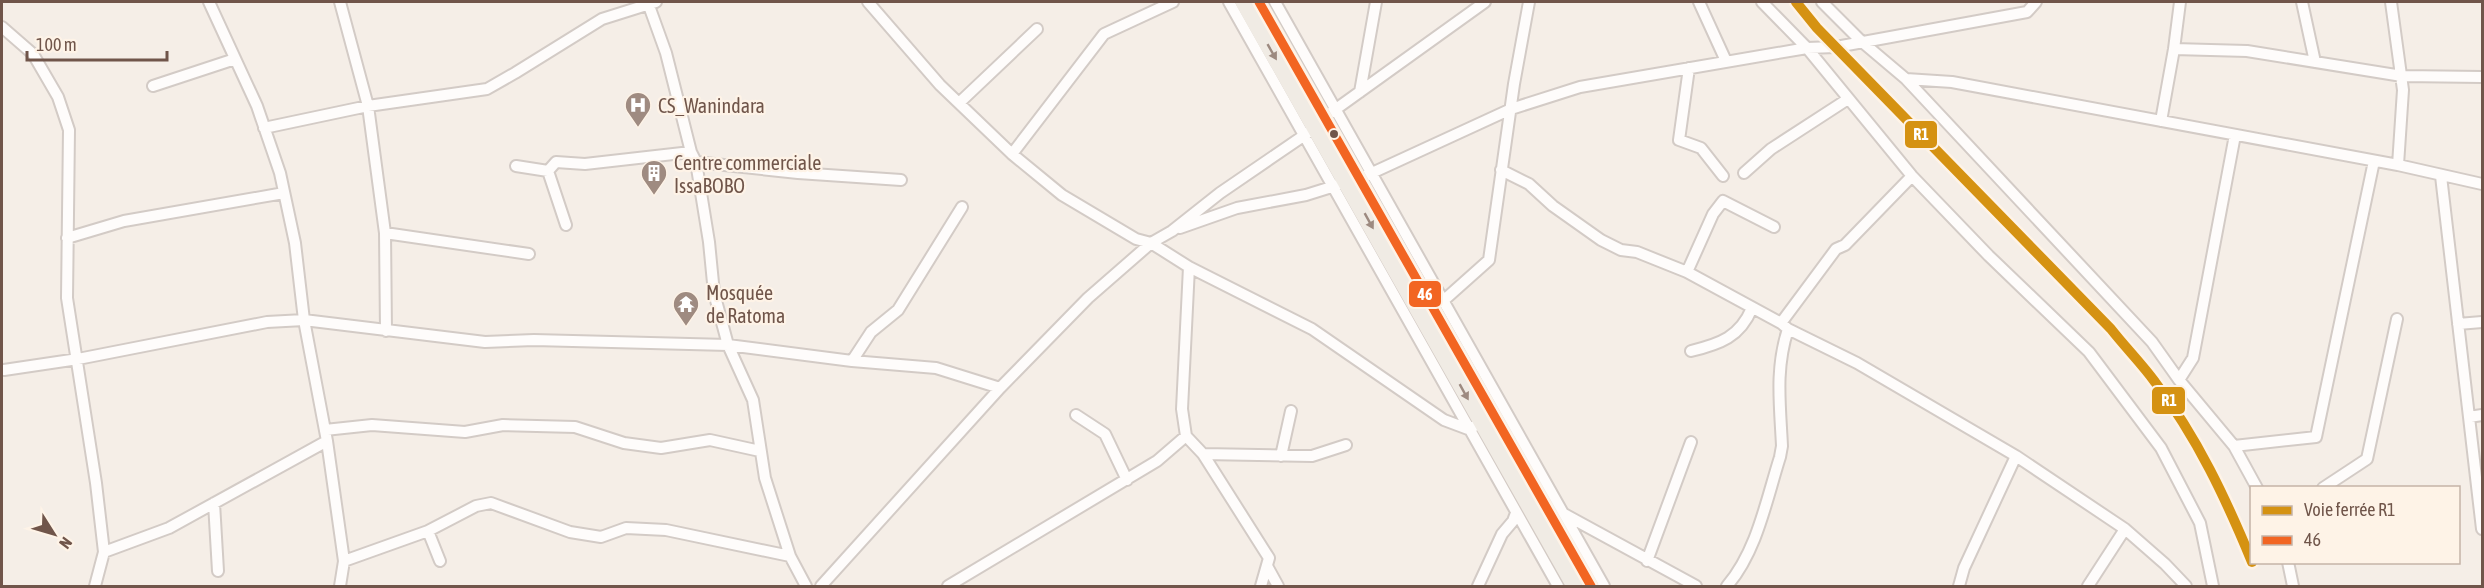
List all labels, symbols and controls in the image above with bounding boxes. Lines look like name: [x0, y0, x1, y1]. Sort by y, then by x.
scale bar: [27, 24, 166, 62]
text: 100 m: [36, 34, 77, 55]
one-way arrow: [1267, 44, 1277, 61]
hospital icon: CS_Wanindara: [623, 90, 653, 128]
place label: CS_Wanindara: [658, 94, 765, 117]
line badge: R1: [1904, 120, 1938, 149]
text: R1: [1913, 125, 1929, 143]
unlabelled marker: [1328, 128, 1340, 140]
place label: Centre commerciale IssaBOBO: [674, 151, 821, 197]
building icon: Centre commerciale IssaBOBO: [639, 158, 669, 196]
one-way arrow: [1364, 213, 1374, 230]
line badge: 46: [1408, 280, 1442, 308]
place label: Mosquée de Ratoma: [706, 281, 785, 327]
text: 46: [1416, 285, 1433, 303]
temple icon: Mosquée de Ratoma: [671, 289, 701, 327]
one-way arrow: [1459, 383, 1469, 400]
line badge: R1: [2151, 386, 2186, 415]
text: R1: [2161, 391, 2177, 409]
legend: [2250, 486, 2460, 564]
text: Voie ferrée R1: [2304, 499, 2395, 520]
north arrow: [24, 504, 84, 564]
text: 46: [2304, 529, 2321, 550]
text: N: [56, 534, 76, 552]

